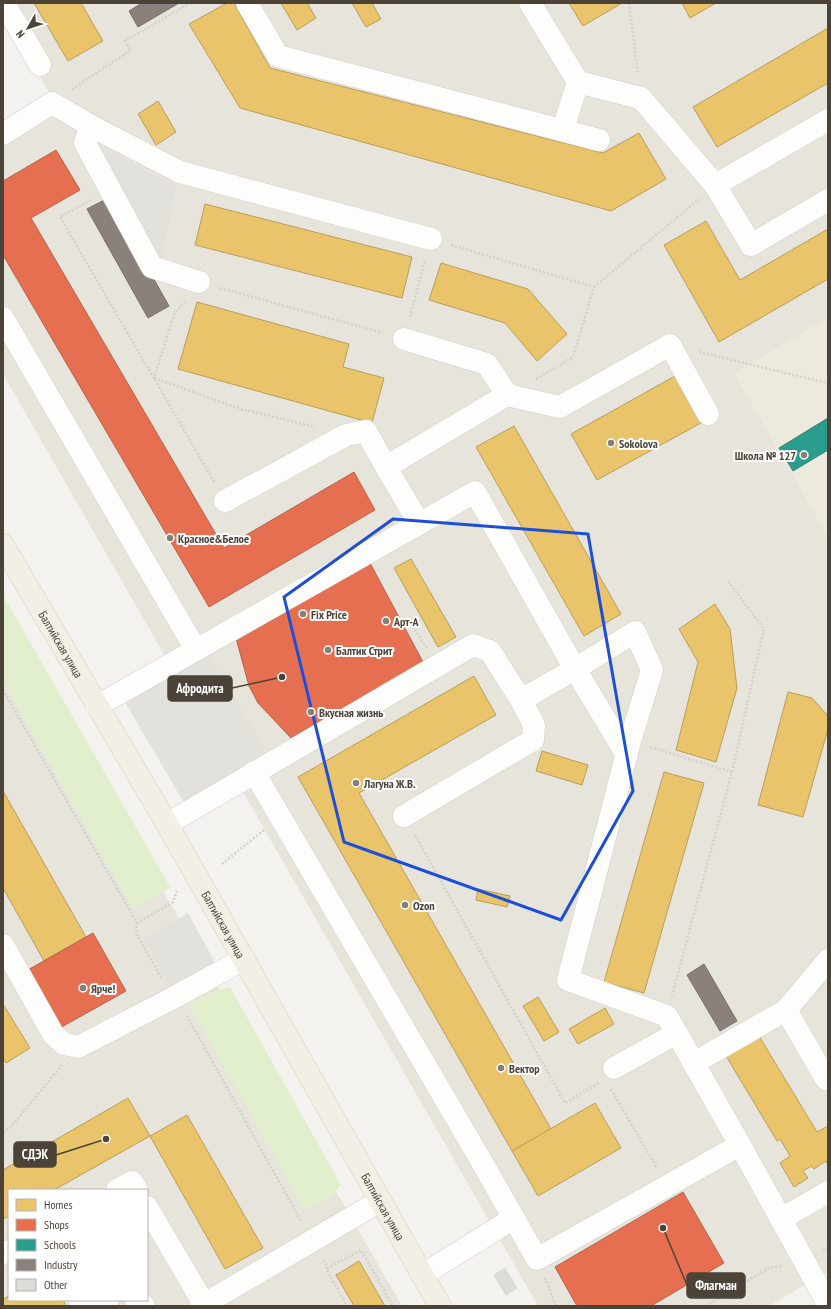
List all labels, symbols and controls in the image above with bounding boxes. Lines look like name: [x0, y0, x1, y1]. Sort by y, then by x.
north arrow: [8, 8, 48, 48]
text: N: [13, 28, 28, 41]
place label: Sokolova: [619, 436, 658, 451]
marker: Sokolova: [606, 438, 616, 448]
place label: Школа № 127: [735, 448, 796, 463]
marker: Школа № 127: [799, 450, 809, 460]
place label: Красное&Белое: [178, 531, 249, 546]
marker: Красное&Белое: [165, 533, 175, 543]
place label: Fix Price: [311, 607, 347, 622]
street label: Балтийская улица: [36, 608, 87, 680]
marker: Fix Price: [298, 609, 308, 619]
place label: Арт-А: [393, 614, 419, 629]
marker: Арт-А: [381, 616, 391, 626]
place label: Балтик Стрит: [336, 643, 393, 658]
marker: Балтик Стрит: [323, 645, 333, 655]
callout: Афродита: [168, 676, 232, 701]
text: Афродита: [175, 680, 224, 697]
place label: Вкусная жизнь: [319, 705, 383, 720]
marker: Вкусная жизнь: [306, 707, 316, 717]
place label: Лагуна Ж.В.: [363, 776, 416, 791]
marker: Лагуна Ж.В.: [351, 778, 361, 788]
street label: Балтийская улица: [199, 888, 249, 961]
place label: Ozon: [413, 898, 435, 913]
marker: Ozon: [400, 900, 410, 910]
place label: Ярче!: [91, 981, 115, 996]
marker: Ярче!: [78, 983, 88, 993]
place label: Вектор: [509, 1061, 540, 1076]
marker: Вектор: [496, 1063, 506, 1073]
callout: СДЭК: [14, 1142, 56, 1167]
text: СДЭК: [22, 1146, 48, 1163]
street label: Балтийская улица: [359, 1170, 409, 1243]
legend: [8, 1189, 148, 1301]
text: Homes: [44, 1197, 72, 1212]
text: Shops: [44, 1217, 69, 1232]
text: Schools: [44, 1237, 76, 1252]
text: Industry: [44, 1257, 78, 1272]
callout: Флагман: [687, 1273, 745, 1298]
text: Other: [44, 1277, 68, 1292]
text: Флагман: [695, 1277, 737, 1294]

